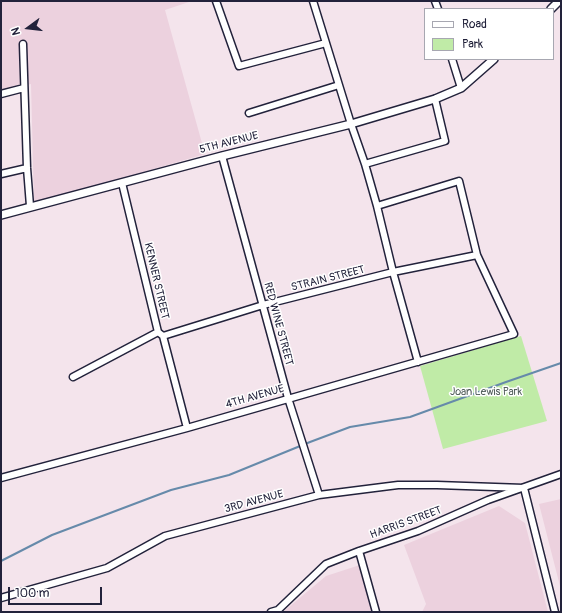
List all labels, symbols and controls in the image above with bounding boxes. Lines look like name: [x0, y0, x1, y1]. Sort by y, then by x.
north arrow: [8, 8, 48, 48]
legend: [424, 8, 554, 60]
text: Road: [462, 17, 487, 32]
text: N: [9, 26, 23, 37]
text: Park: [462, 37, 483, 52]
street label: 5TH AVENUE: [198, 129, 260, 157]
street label: KENNER STREET: [141, 241, 171, 321]
street label: STRAIN STREET: [290, 263, 366, 295]
street label: RED WINE STREET: [261, 281, 295, 367]
street label: 4TH AVENUE: [224, 382, 286, 412]
park label: Joan Lewis Park: [450, 385, 522, 399]
street label: 3RD AVENUE: [223, 488, 285, 516]
street label: HARRIS STREET: [368, 504, 444, 542]
scale bar: [10, 579, 104, 605]
text: 100 m: [15, 586, 49, 601]

